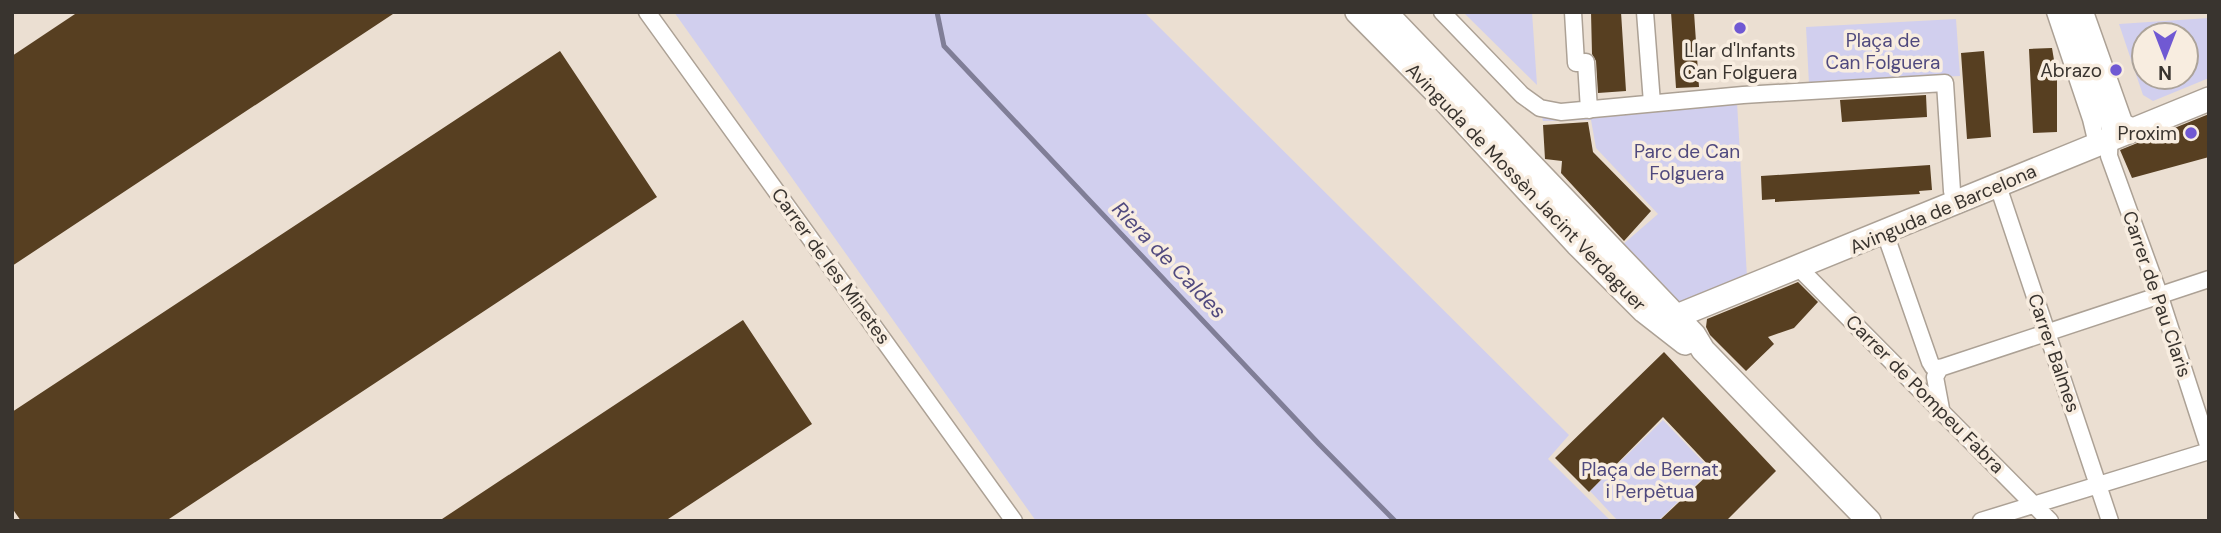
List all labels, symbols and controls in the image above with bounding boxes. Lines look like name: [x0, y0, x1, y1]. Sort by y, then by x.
marker: Llar d'Infants Can Folguera: [1732, 20, 1748, 36]
north arrow: [2130, 21, 2200, 91]
park label: Plaça de Can Folguera: [1826, 28, 1940, 75]
place label: Llar d'Infants Can Folguera: [1683, 38, 1797, 85]
street label: Avinguda de Mossèn Jacint Verdaguer: [1400, 57, 1652, 317]
place label: Abrazo: [2040, 58, 2102, 83]
text: N: [2158, 60, 2172, 85]
marker: Abrazo: [2108, 62, 2124, 78]
place label: Proxim: [2118, 121, 2177, 146]
marker: Proxim: [2183, 125, 2199, 141]
park label: Parc de Can Folguera: [1634, 139, 1740, 186]
street label: Avinguda de Barcelona: [1846, 158, 2040, 260]
street label: Carrer de les Minetes: [766, 183, 896, 349]
water label: Riera de Caldes: [1106, 195, 1232, 325]
street label: Carrer de Pau Claris: [2117, 207, 2197, 381]
street label: Carrer Balmes: [2022, 290, 2086, 416]
street label: Carrer de Pompeu Fabra: [1840, 309, 2010, 479]
park label: Plaça de Bernat i Perpètua: [1581, 457, 1719, 504]

